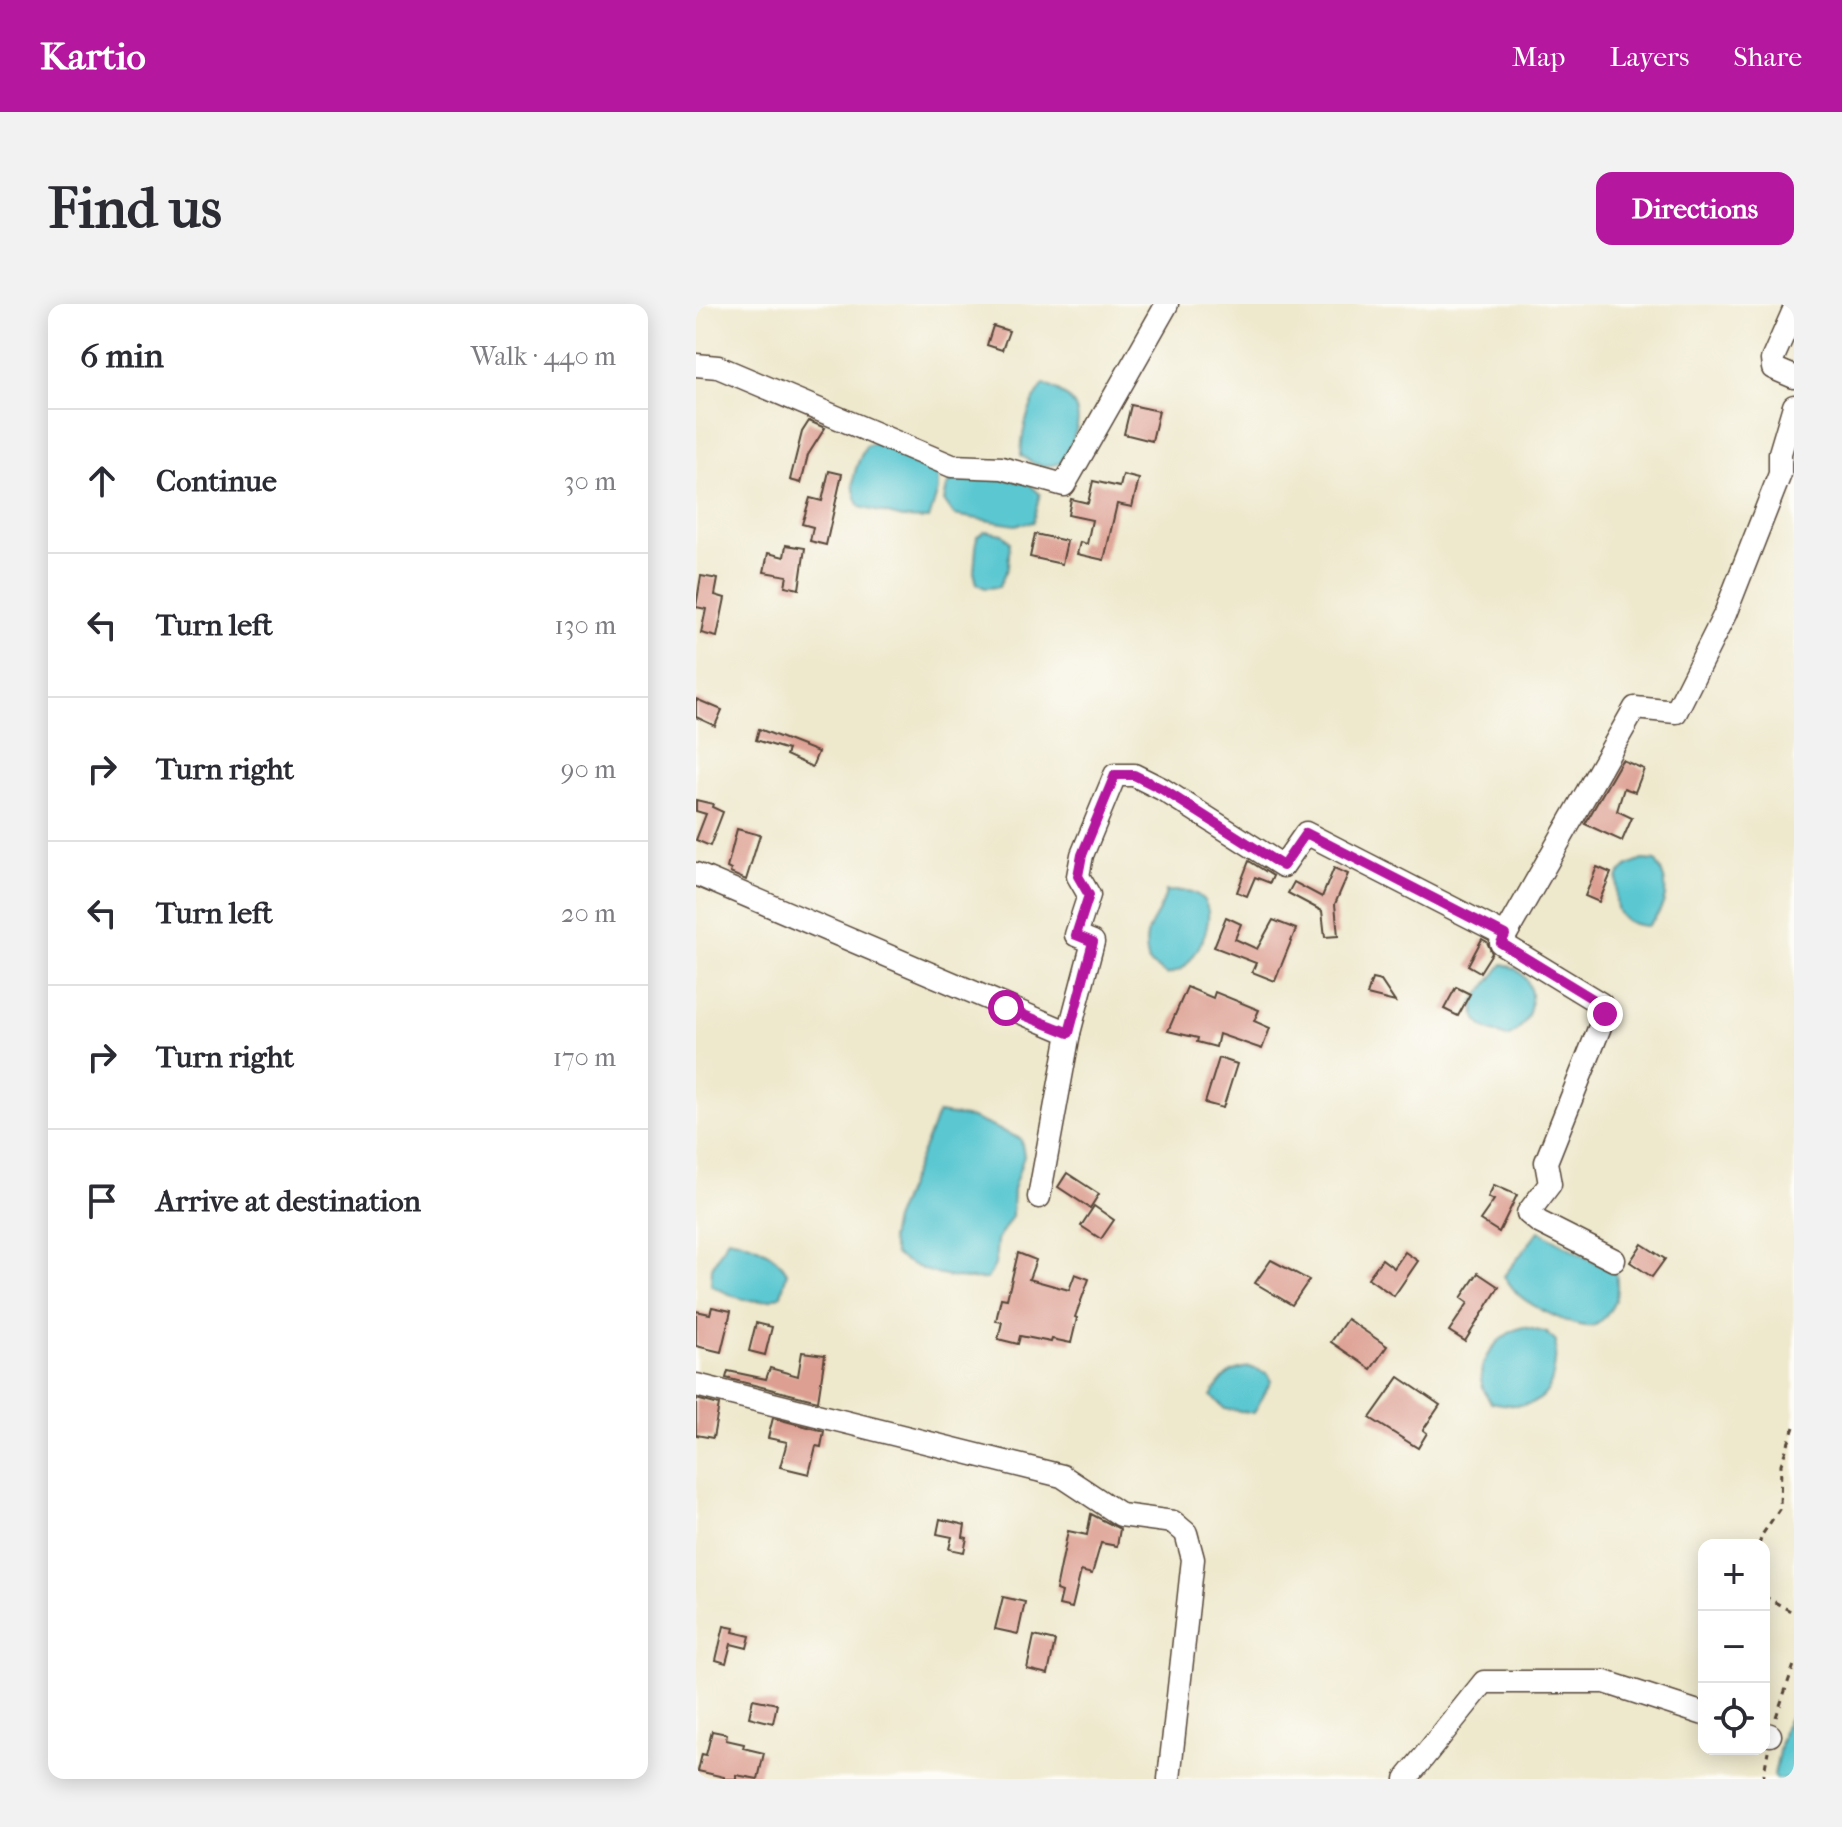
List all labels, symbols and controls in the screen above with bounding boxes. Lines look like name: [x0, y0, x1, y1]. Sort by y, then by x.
text: Kartio: [40, 34, 146, 79]
text: Map: [1512, 40, 1565, 73]
text: Layers: [1609, 40, 1689, 73]
text: Share: [1733, 40, 1802, 73]
button: Directions: [1596, 172, 1794, 245]
text: Find us: [48, 176, 222, 241]
text: 6 min: [80, 336, 164, 376]
text: Walk · 440 m: [471, 341, 616, 372]
icon: ahead: [80, 459, 124, 503]
text: Continue: [156, 464, 277, 499]
text: 30 m: [564, 466, 616, 497]
icon: left: [80, 603, 124, 647]
text: Turn left: [156, 608, 273, 643]
text: 130 m: [555, 610, 616, 641]
icon: right: [80, 747, 124, 791]
text: Turn right: [156, 752, 294, 787]
text: 90 m: [561, 754, 616, 785]
icon: left: [80, 891, 124, 935]
text: Turn left: [156, 896, 273, 931]
text: 20 m: [561, 898, 616, 929]
route start: [988, 990, 1024, 1026]
route end: [1587, 996, 1623, 1032]
icon: right: [80, 1035, 124, 1079]
text: Turn right: [156, 1040, 294, 1075]
text: 170 m: [553, 1042, 616, 1073]
icon: arrive: [80, 1179, 124, 1223]
text: Arrive at destination: [156, 1184, 421, 1219]
map controls: [1698, 1539, 1770, 1755]
button: +: [1698, 1539, 1770, 1611]
button: −: [1698, 1611, 1770, 1683]
button: locate: [1698, 1683, 1770, 1755]

